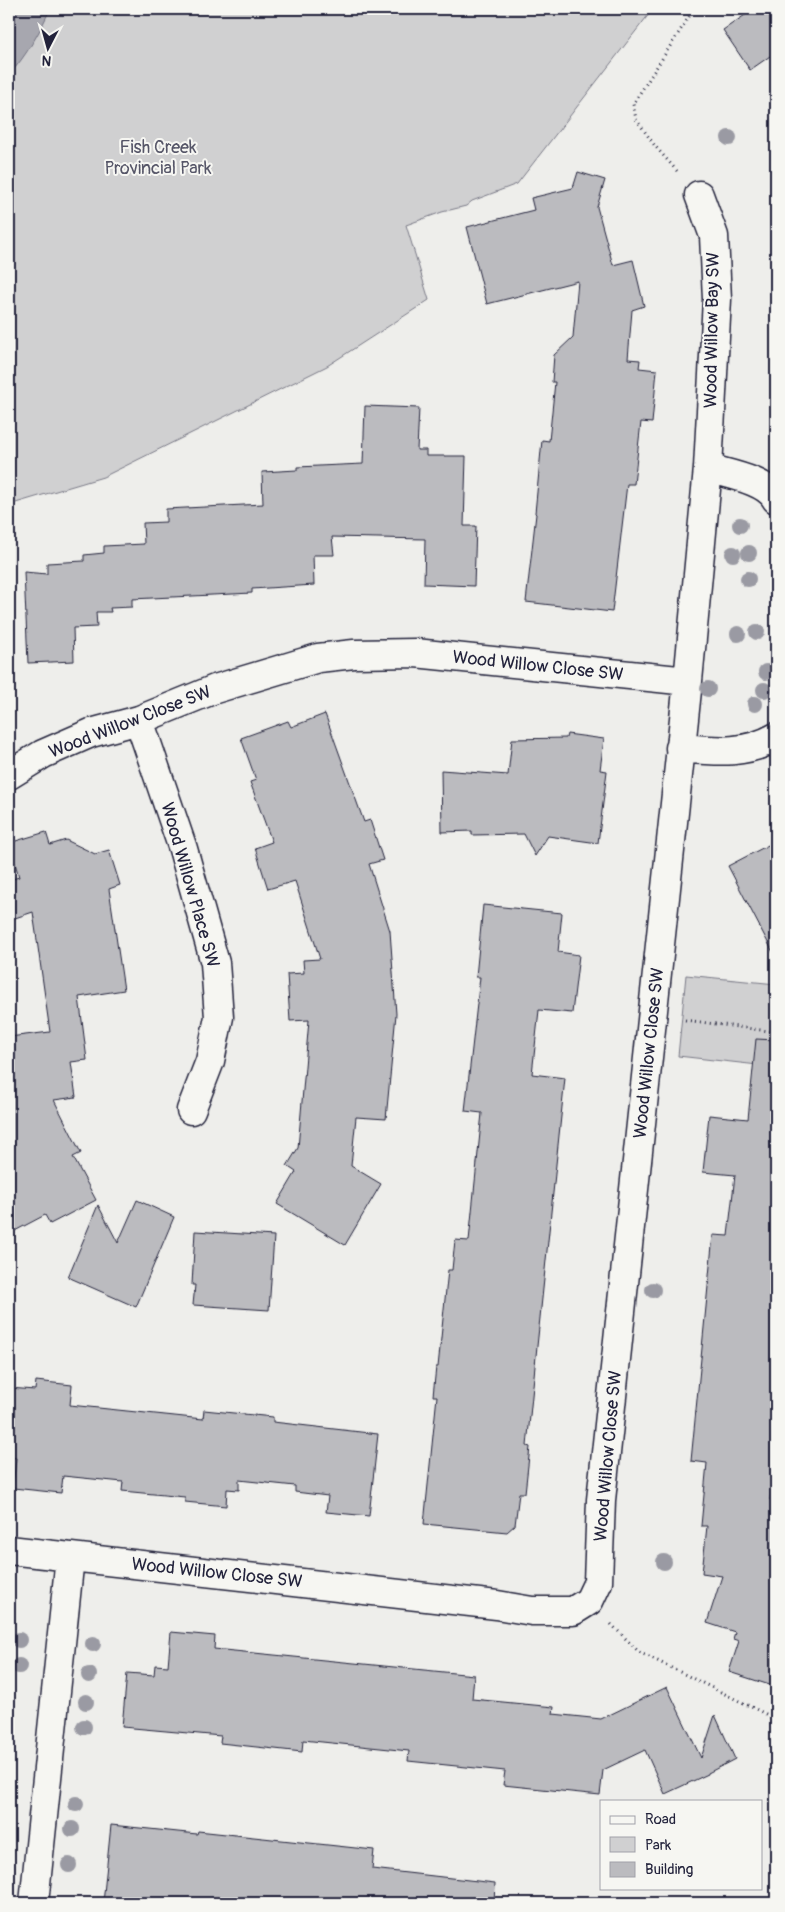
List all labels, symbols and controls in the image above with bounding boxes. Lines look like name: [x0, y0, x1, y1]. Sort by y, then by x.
north arrow: [22, 22, 72, 72]
text: N: [41, 51, 52, 69]
park label: Fish Creek Provincial Park: [104, 136, 212, 180]
street label: Wood Willow Bay SW: [699, 252, 725, 408]
street label: Wood Willow Close SW: [451, 646, 625, 686]
street label: Wood Willow Close SW: [46, 680, 214, 764]
street label: Wood Willow Place SW: [155, 800, 225, 970]
street label: Wood Willow Close SW: [629, 966, 669, 1140]
street label: Wood Willow Close SW: [589, 1369, 627, 1543]
street label: Wood Willow Close SW: [130, 1553, 304, 1593]
legend: [600, 1800, 762, 1890]
text: Road: [645, 1810, 676, 1829]
text: Park: [645, 1836, 672, 1855]
text: Building: [645, 1860, 693, 1879]

